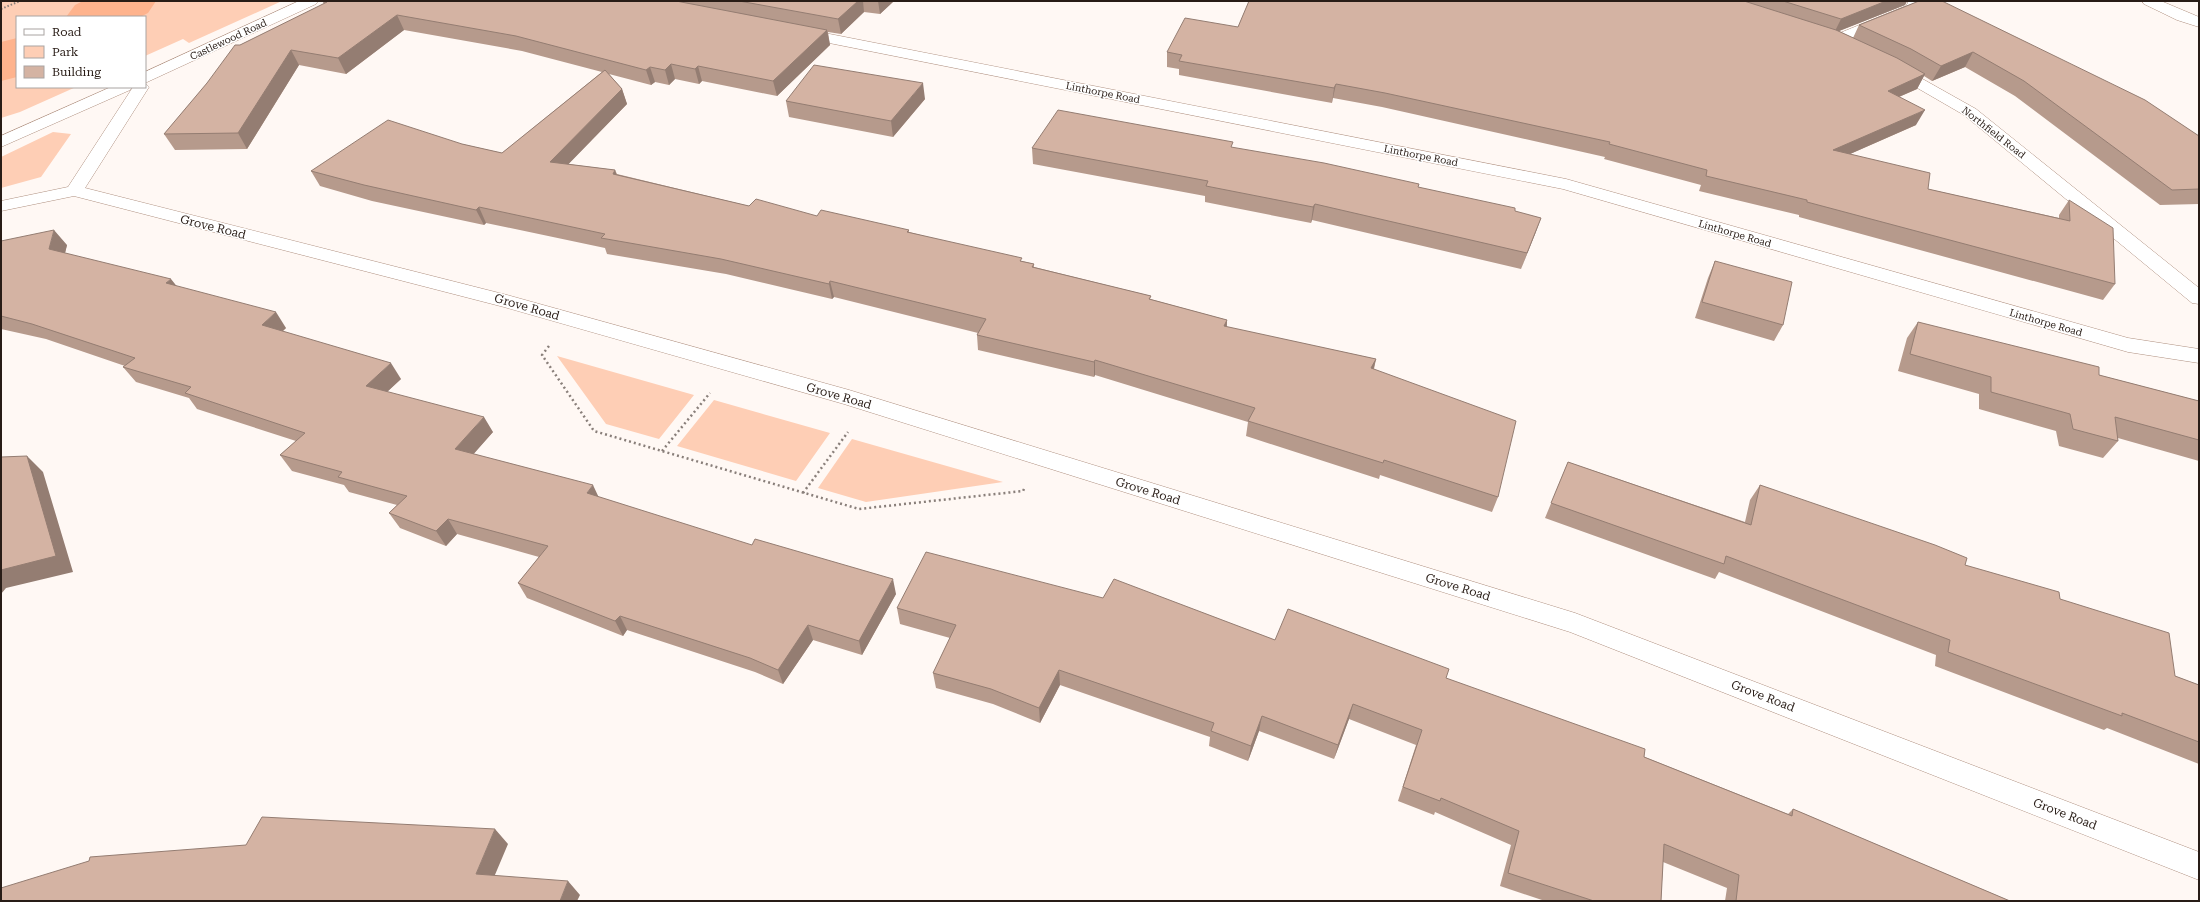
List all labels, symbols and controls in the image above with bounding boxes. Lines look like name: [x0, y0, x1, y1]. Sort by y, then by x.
legend: [16, 16, 146, 88]
street label: Castlewood Road: [188, 17, 269, 62]
text: Road: [52, 25, 82, 39]
text: Park: [52, 45, 79, 59]
text: Building: [52, 65, 101, 79]
street label: Linthorpe Road: [1065, 80, 1142, 105]
street label: Northfield Road: [1960, 104, 2028, 161]
street label: Linthorpe Road: [1383, 143, 1460, 168]
street label: Grove Road: [179, 212, 248, 242]
street label: Linthorpe Road: [1697, 218, 1773, 249]
street label: Grove Road: [493, 291, 561, 323]
street label: Linthorpe Road: [2008, 307, 2084, 338]
street label: Grove Road: [805, 380, 873, 412]
street label: Grove Road: [1114, 474, 1182, 508]
street label: Grove Road: [1424, 570, 1492, 604]
street label: Grove Road: [1729, 677, 1797, 715]
street label: Grove Road: [2031, 795, 2099, 833]

